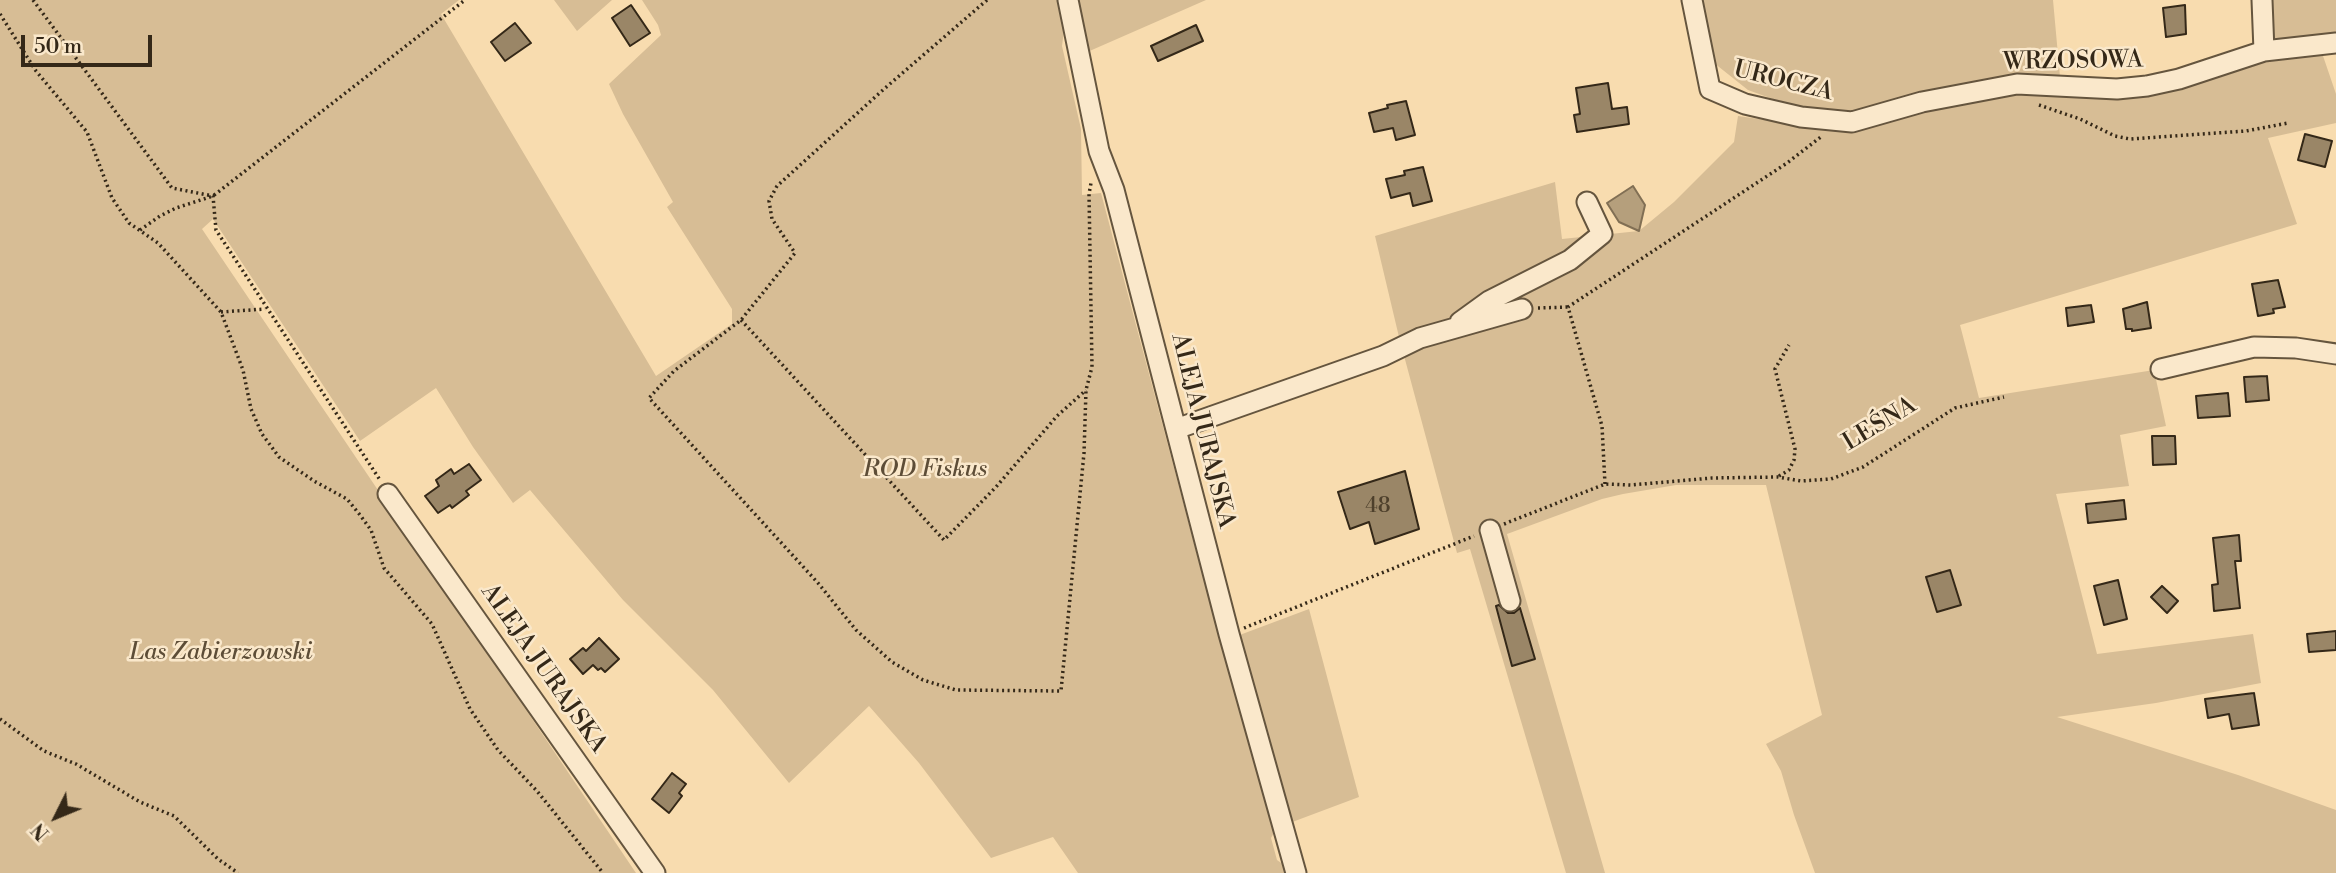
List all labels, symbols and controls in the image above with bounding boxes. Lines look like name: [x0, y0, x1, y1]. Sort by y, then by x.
scale bar: [24, 21, 156, 65]
text: 50 m: [34, 34, 82, 60]
street label: WRZOSOWA: [2003, 46, 2143, 78]
street label: UROCZA: [1730, 56, 1836, 108]
street label: ALEJA JURAJSKA: [1164, 331, 1240, 531]
street label: LEŚNA: [1838, 392, 1922, 458]
park label: ROD Fiskus: [863, 456, 987, 484]
house number: 48: [1365, 494, 1391, 520]
street label: ALEJA JURAJSKA: [474, 579, 612, 759]
park label: Las Zabierzowski: [130, 639, 312, 667]
north arrow: [21, 782, 91, 852]
text: N: [27, 818, 55, 845]

